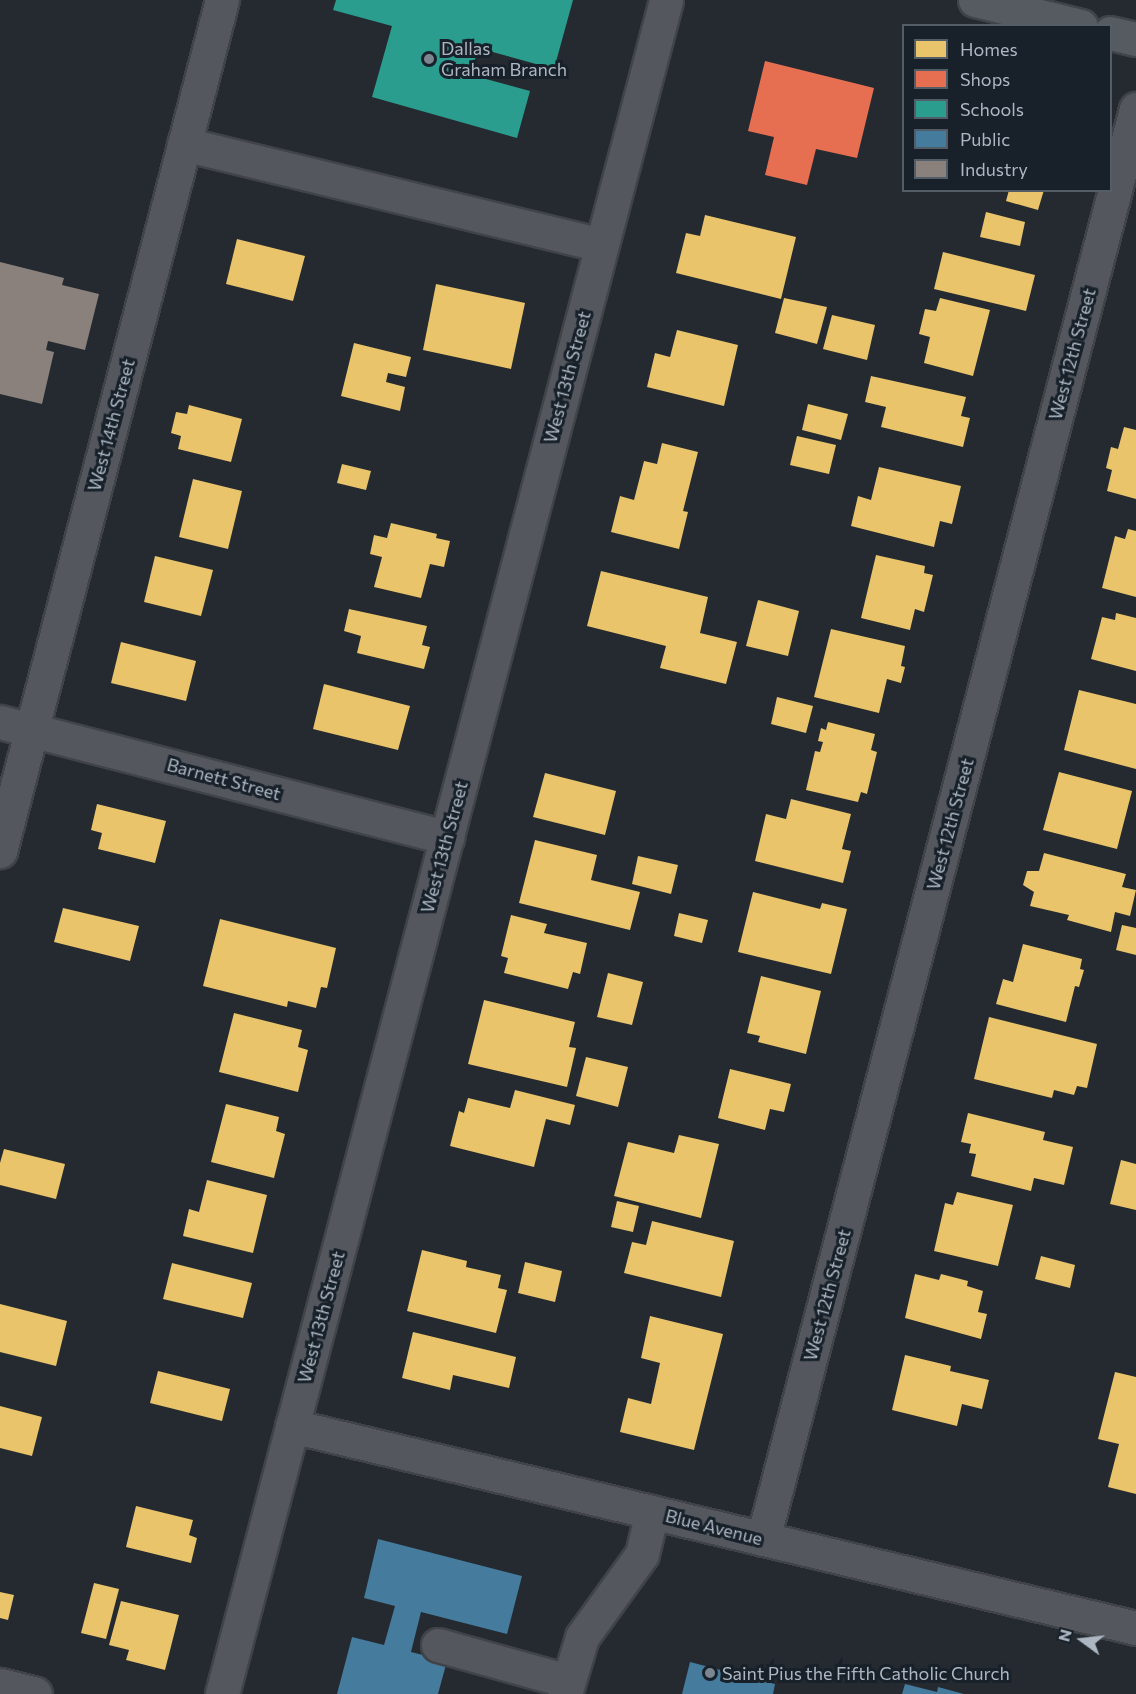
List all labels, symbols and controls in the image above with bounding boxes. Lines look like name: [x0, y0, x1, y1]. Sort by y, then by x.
legend: [902, 24, 1112, 192]
place label: Dallas Graham Branch: [441, 38, 567, 80]
text: Homes: [960, 38, 1018, 60]
marker: Dallas Graham Branch: [422, 52, 436, 66]
text: Shops: [960, 68, 1010, 90]
text: Schools: [960, 98, 1024, 120]
text: Public: [960, 128, 1010, 150]
text: Industry: [960, 158, 1028, 180]
street label: West 12th Street: [1044, 286, 1100, 422]
street label: West 13th Street: [539, 309, 595, 445]
street label: West 14th Street: [83, 356, 139, 494]
street label: Barnett Street: [165, 753, 283, 805]
street label: West 12th Street: [922, 756, 978, 892]
street label: West 13th Street: [416, 779, 472, 915]
street label: West 12th Street: [799, 1227, 855, 1363]
street label: West 13th Street: [293, 1249, 349, 1385]
street label: Blue Avenue: [663, 1505, 765, 1549]
north arrow: [1052, 1610, 1112, 1670]
text: N: [1053, 1627, 1075, 1643]
place label: Saint Pius the Fifth Catholic Church: [722, 1662, 1010, 1684]
marker: Saint Pius the Fifth Catholic Church: [703, 1666, 717, 1680]

